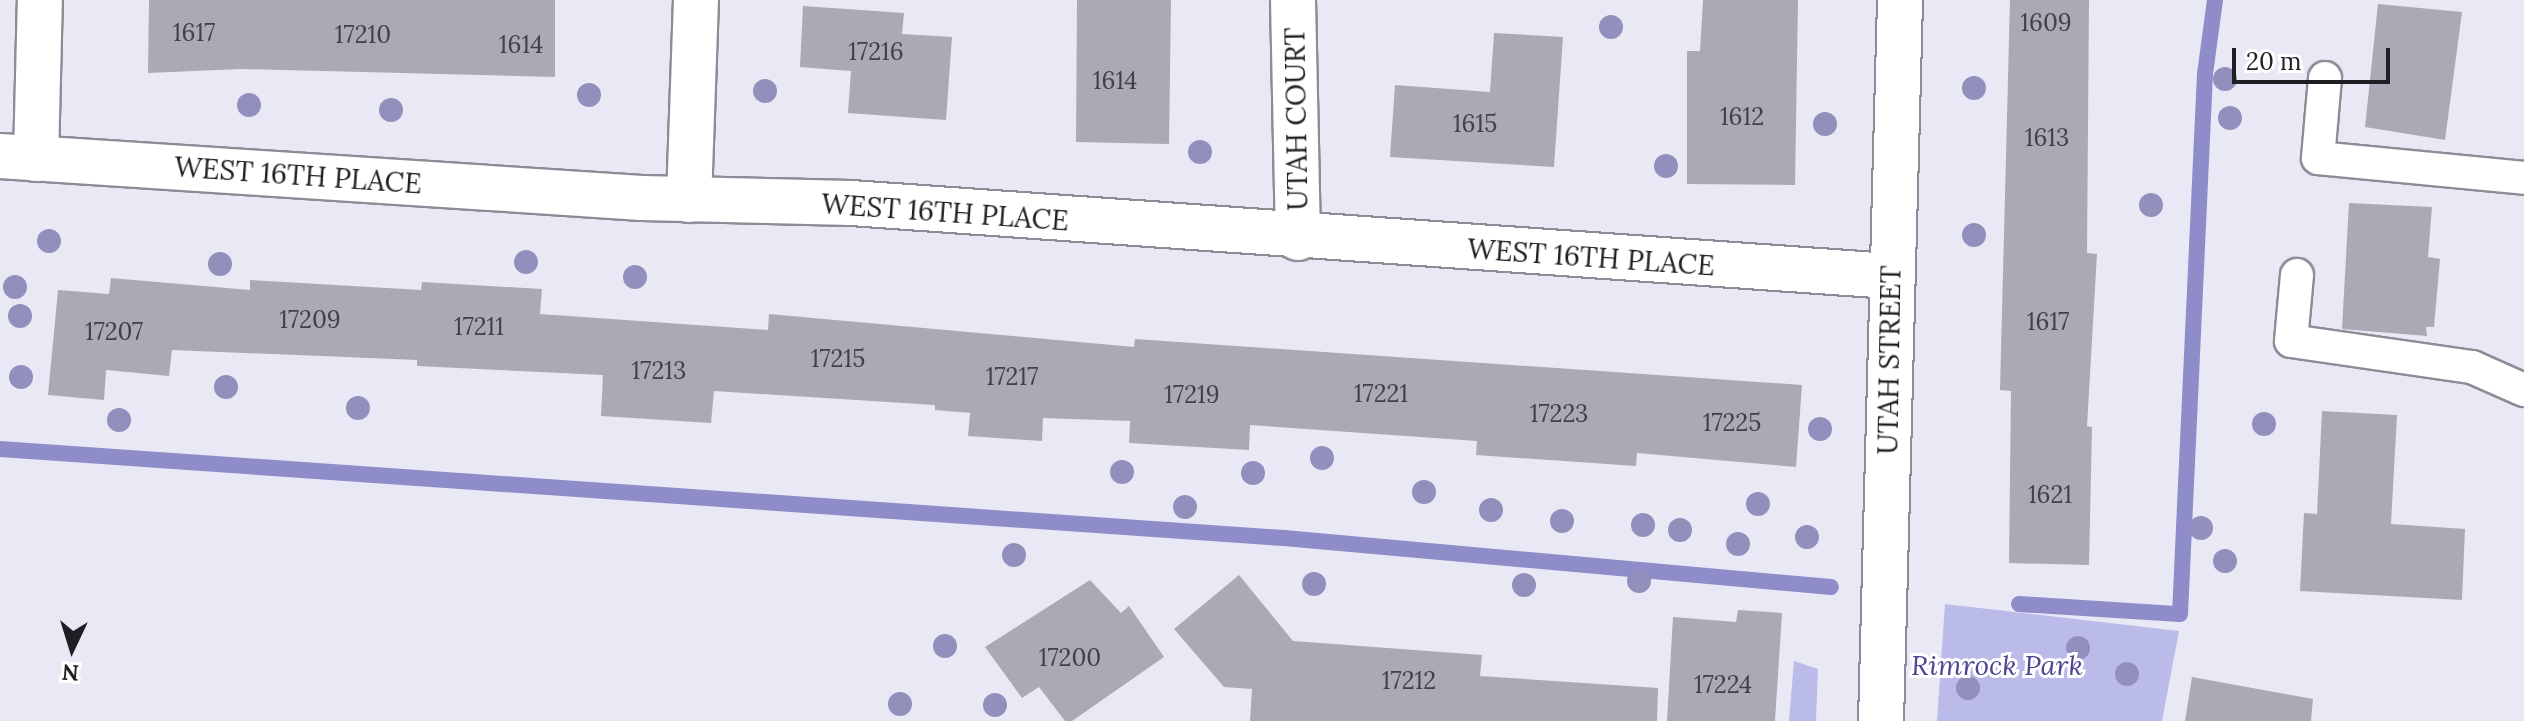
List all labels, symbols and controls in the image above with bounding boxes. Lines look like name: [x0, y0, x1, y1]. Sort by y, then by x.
house number: 1609: [2020, 9, 2072, 37]
house number: 1617: [173, 19, 215, 47]
house number: 17210: [335, 21, 391, 49]
street label: UTAH COURT: [1278, 27, 1314, 211]
house number: 1614: [499, 31, 543, 59]
scale bar: [2236, 32, 2394, 82]
house number: 17216: [848, 38, 904, 66]
text: 20 m: [2246, 46, 2302, 77]
house number: 1614: [1093, 67, 1137, 95]
house number: 1612: [1720, 103, 1764, 131]
house number: 1615: [1453, 110, 1497, 138]
house number: 1613: [2025, 124, 2069, 152]
street label: WEST 16TH PLACE: [173, 150, 423, 200]
street label: WEST 16TH PLACE: [820, 187, 1070, 237]
street label: WEST 16TH PLACE: [1466, 232, 1716, 282]
street label: UTAH STREET: [1871, 265, 1907, 455]
house number: 17209: [279, 306, 341, 334]
house number: 1617: [2027, 308, 2069, 336]
house number: 17211: [454, 313, 504, 341]
house number: 17207: [85, 318, 143, 346]
house number: 17215: [811, 345, 865, 373]
house number: 17213: [632, 357, 686, 385]
house number: 17217: [986, 363, 1038, 391]
house number: 17221: [1354, 380, 1408, 408]
house number: 17219: [1164, 381, 1220, 409]
house number: 17223: [1530, 400, 1588, 428]
house number: 17225: [1703, 409, 1761, 437]
house number: 1621: [2028, 481, 2072, 509]
north arrow: [32, 609, 112, 689]
house number: 17200: [1039, 644, 1101, 672]
park label: Rimrock Park: [1911, 648, 2083, 682]
text: N: [61, 658, 80, 688]
house number: 17212: [1382, 667, 1436, 695]
house number: 17224: [1694, 671, 1752, 699]

